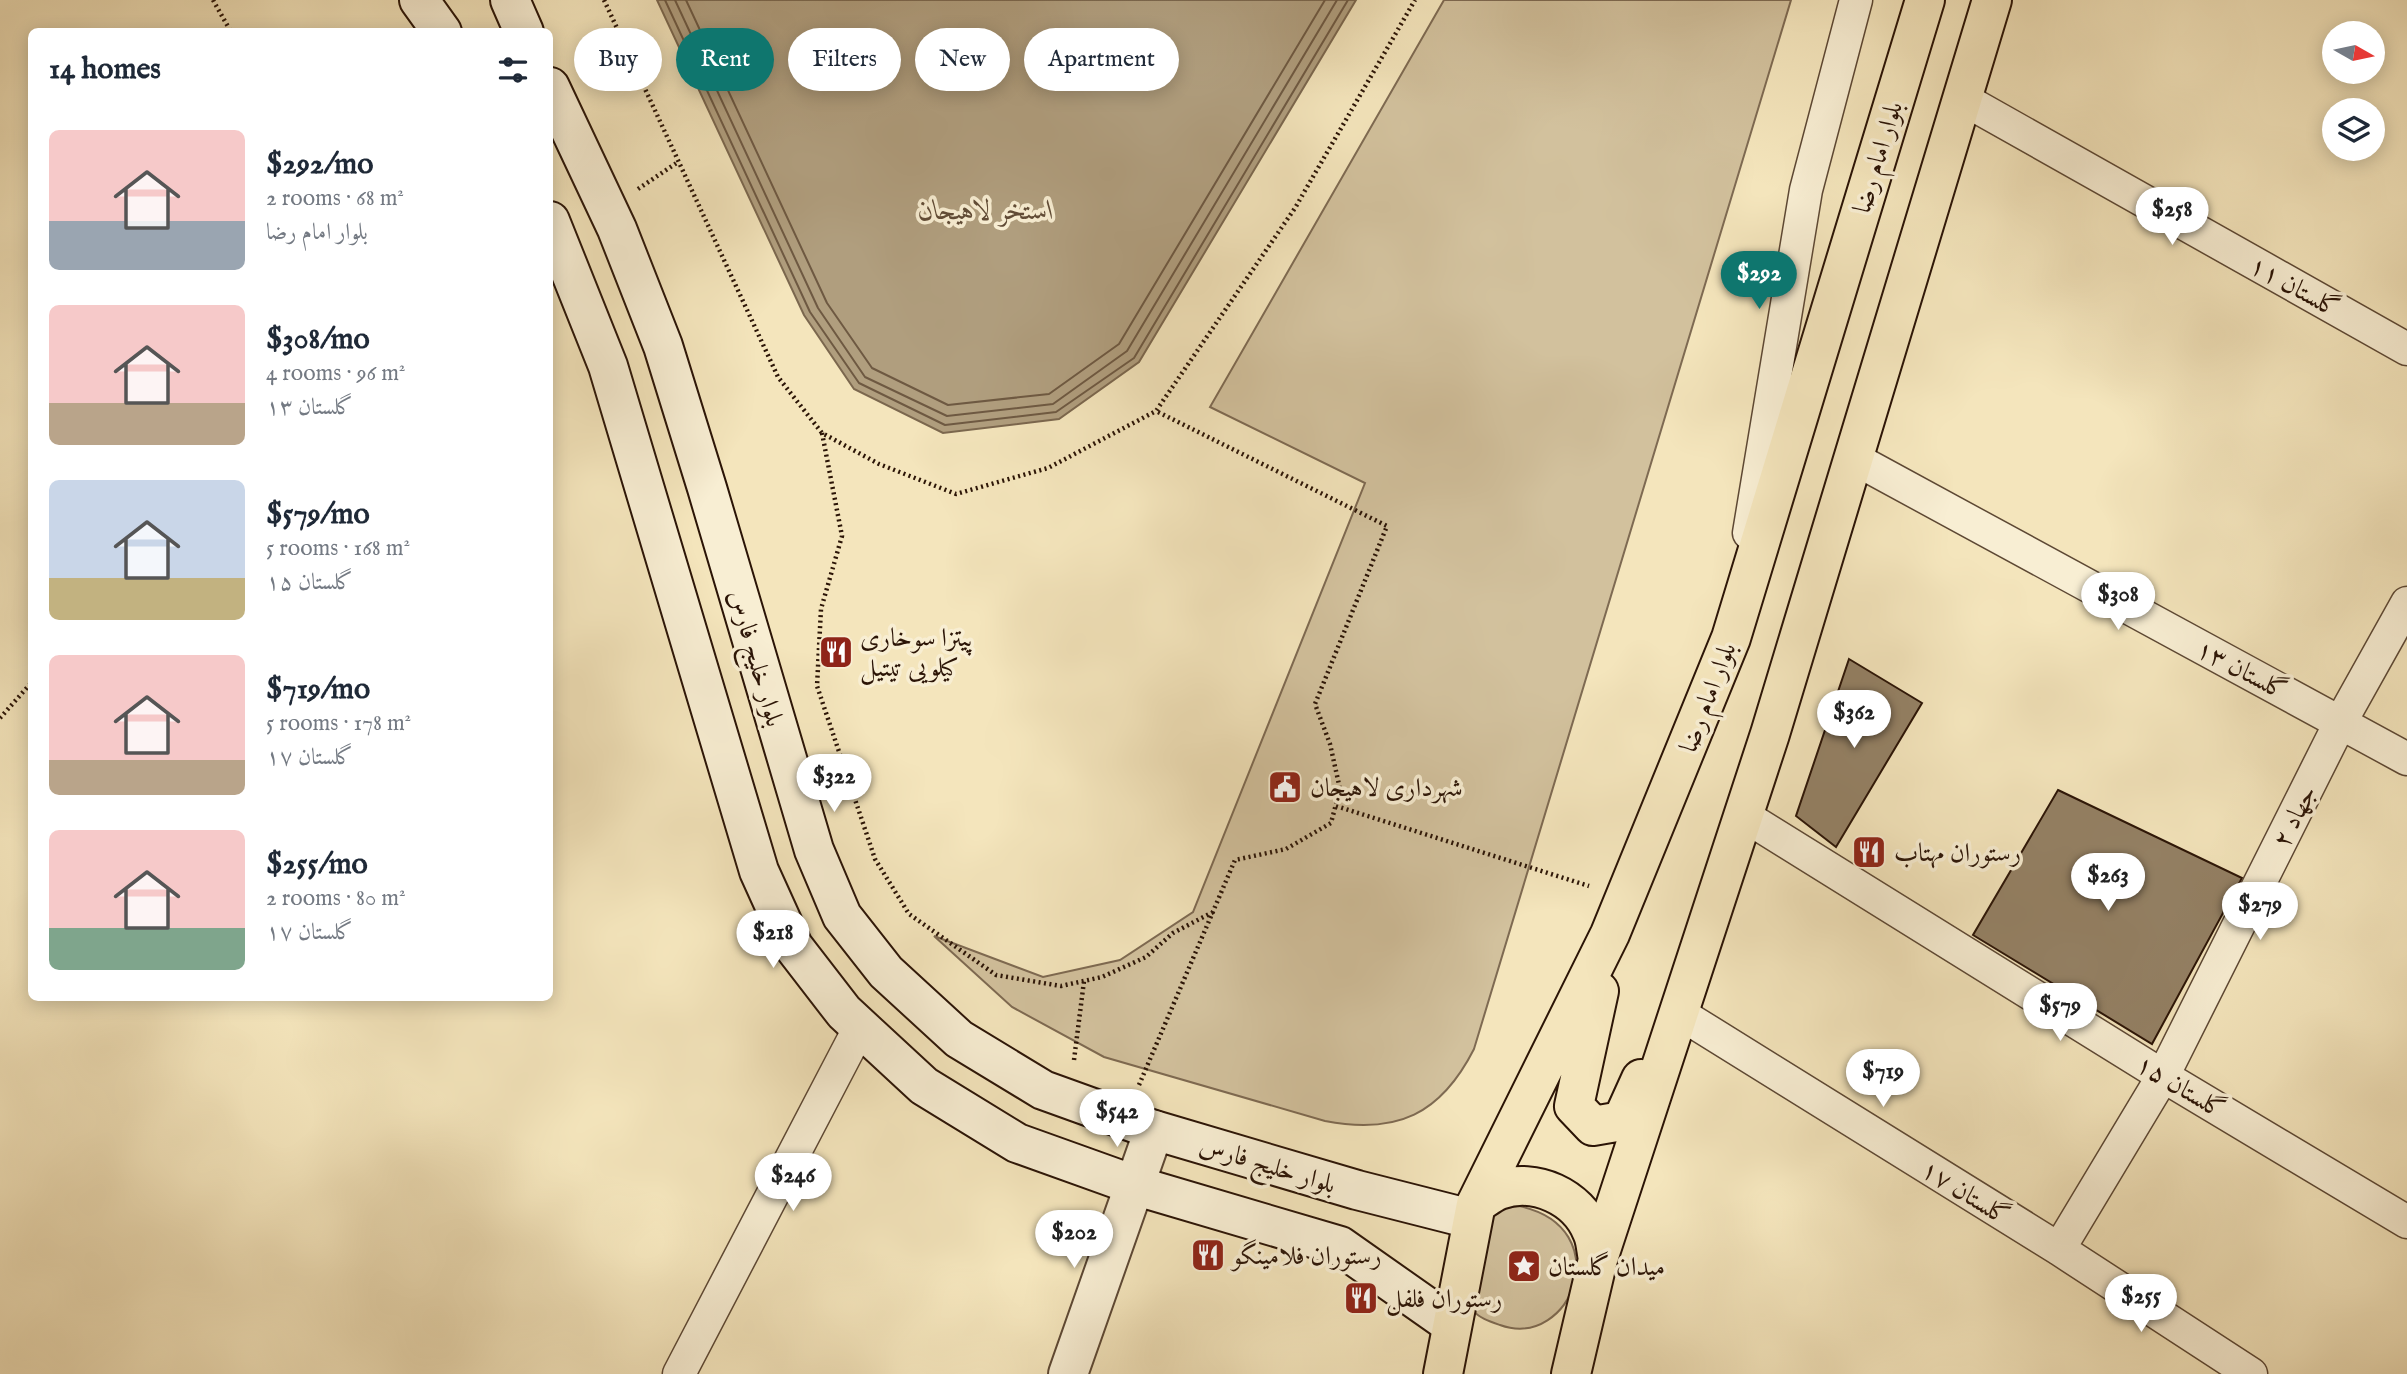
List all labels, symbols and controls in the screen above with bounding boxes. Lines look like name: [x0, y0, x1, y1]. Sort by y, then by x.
north arrow: [2322, 21, 2385, 84]
map controls: [2322, 21, 2385, 161]
chip: Buy: [574, 28, 662, 91]
chip: Rent: [676, 28, 774, 91]
chip: Filters: [788, 28, 901, 91]
chip: New: [915, 28, 1010, 91]
chip: Apartment: [1024, 28, 1179, 91]
text: 14 homes: [49, 51, 161, 89]
icon: filters: [494, 51, 532, 89]
street label: بلوار امام رضا: [1846, 98, 1916, 219]
button: layers: [2322, 98, 2385, 161]
text: $292/mo: [266, 146, 373, 184]
icon: home: [105, 158, 189, 242]
text: 2 rooms · 68 m²: [266, 184, 404, 213]
pin: $258: [2131, 188, 2213, 247]
water label: استخر لاهیجان: [918, 194, 1054, 229]
text: $258: [2152, 195, 2192, 224]
text: بلوار امام رضا: [266, 218, 368, 247]
street label: گلستان ۱۱: [2243, 249, 2345, 326]
pin: $292: [1718, 252, 1800, 311]
text: $292: [1737, 259, 1781, 288]
text: $308/mo: [266, 321, 370, 359]
icon: home: [105, 333, 189, 417]
text: 4 rooms · 96 m²: [266, 359, 405, 388]
text: گلستان ۱۳: [266, 393, 353, 422]
text: $579/mo: [266, 496, 370, 534]
icon: home: [105, 508, 189, 592]
text: 5 rooms · 168 m²: [266, 534, 410, 563]
text: گلستان ۱۵: [266, 568, 353, 597]
pin: $308: [2077, 572, 2159, 632]
text: $308: [2097, 580, 2139, 609]
street label: بلوار خلیج فارس: [715, 586, 791, 732]
place label: پیتزا سوخاری کیلویی تیتیل: [860, 622, 973, 685]
restaurant icon: پیتزا سوخاری کیلویی تیتیل: [817, 633, 855, 671]
street label: گلستان ۱۳: [2190, 633, 2292, 708]
street label: بلوار امام رضا: [1672, 638, 1749, 759]
text: $719/mo: [266, 671, 370, 709]
icon: home: [105, 683, 189, 767]
pin: $362: [1813, 690, 1895, 750]
text: $362: [1833, 698, 1875, 727]
text: 5 rooms · 178 m²: [266, 709, 411, 738]
text: گلستان ۱۷: [266, 743, 353, 772]
pin: $322: [793, 754, 875, 814]
text: $322: [813, 762, 855, 791]
public building icon: شهرداری لاهیجان: [1266, 768, 1304, 806]
place label: شهرداری لاهیجان: [1310, 772, 1463, 805]
street label: جهاد ۲: [2266, 780, 2325, 853]
restaurant icon: رستوران مهتاب: [1850, 833, 1888, 871]
place label: رستوران مهتاب: [1894, 837, 2021, 870]
text: $255/mo: [266, 846, 368, 884]
pin: $263: [2067, 853, 2149, 913]
icon: home: [105, 858, 189, 942]
text: $263: [2087, 861, 2129, 890]
pin: $279: [2219, 883, 2301, 942]
text: 2 rooms · 80 m²: [266, 884, 406, 913]
text: $279: [2238, 890, 2282, 919]
pin: $218: [732, 911, 814, 970]
text: گلستان ۱۷: [266, 918, 353, 947]
text: $218: [752, 918, 794, 947]
pin: $579: [2019, 984, 2101, 1043]
text: $579: [2039, 991, 2081, 1020]
street label: گلستان ۱۵: [2130, 1048, 2231, 1127]
pin: $719: [1842, 1050, 1924, 1109]
text: $719: [1862, 1057, 1904, 1086]
pin: $542: [1076, 1090, 1158, 1149]
text: $542: [1095, 1097, 1139, 1126]
street label: بلوار خلیج فارس: [1194, 1129, 1340, 1208]
street label: گلستان ۱۷: [1915, 1153, 2016, 1233]
pin: $246: [752, 1154, 834, 1213]
text: $246: [771, 1161, 815, 1190]
pin: $202: [1033, 1210, 1115, 1270]
text: $202: [1051, 1218, 1097, 1247]
restaurant icon: رستوران فلامینگو: [1189, 1236, 1227, 1274]
place label: رستوران فلامینگو: [1229, 1239, 1382, 1273]
place icon: میدان گلستان: [1505, 1247, 1543, 1285]
place label: میدان گلستان: [1548, 1251, 1665, 1284]
pin: $255: [2100, 1274, 2182, 1334]
restaurant icon: رستوران فلفل: [1342, 1279, 1380, 1317]
text: $255: [2121, 1282, 2161, 1311]
place label: رستوران فلفل: [1386, 1283, 1502, 1316]

